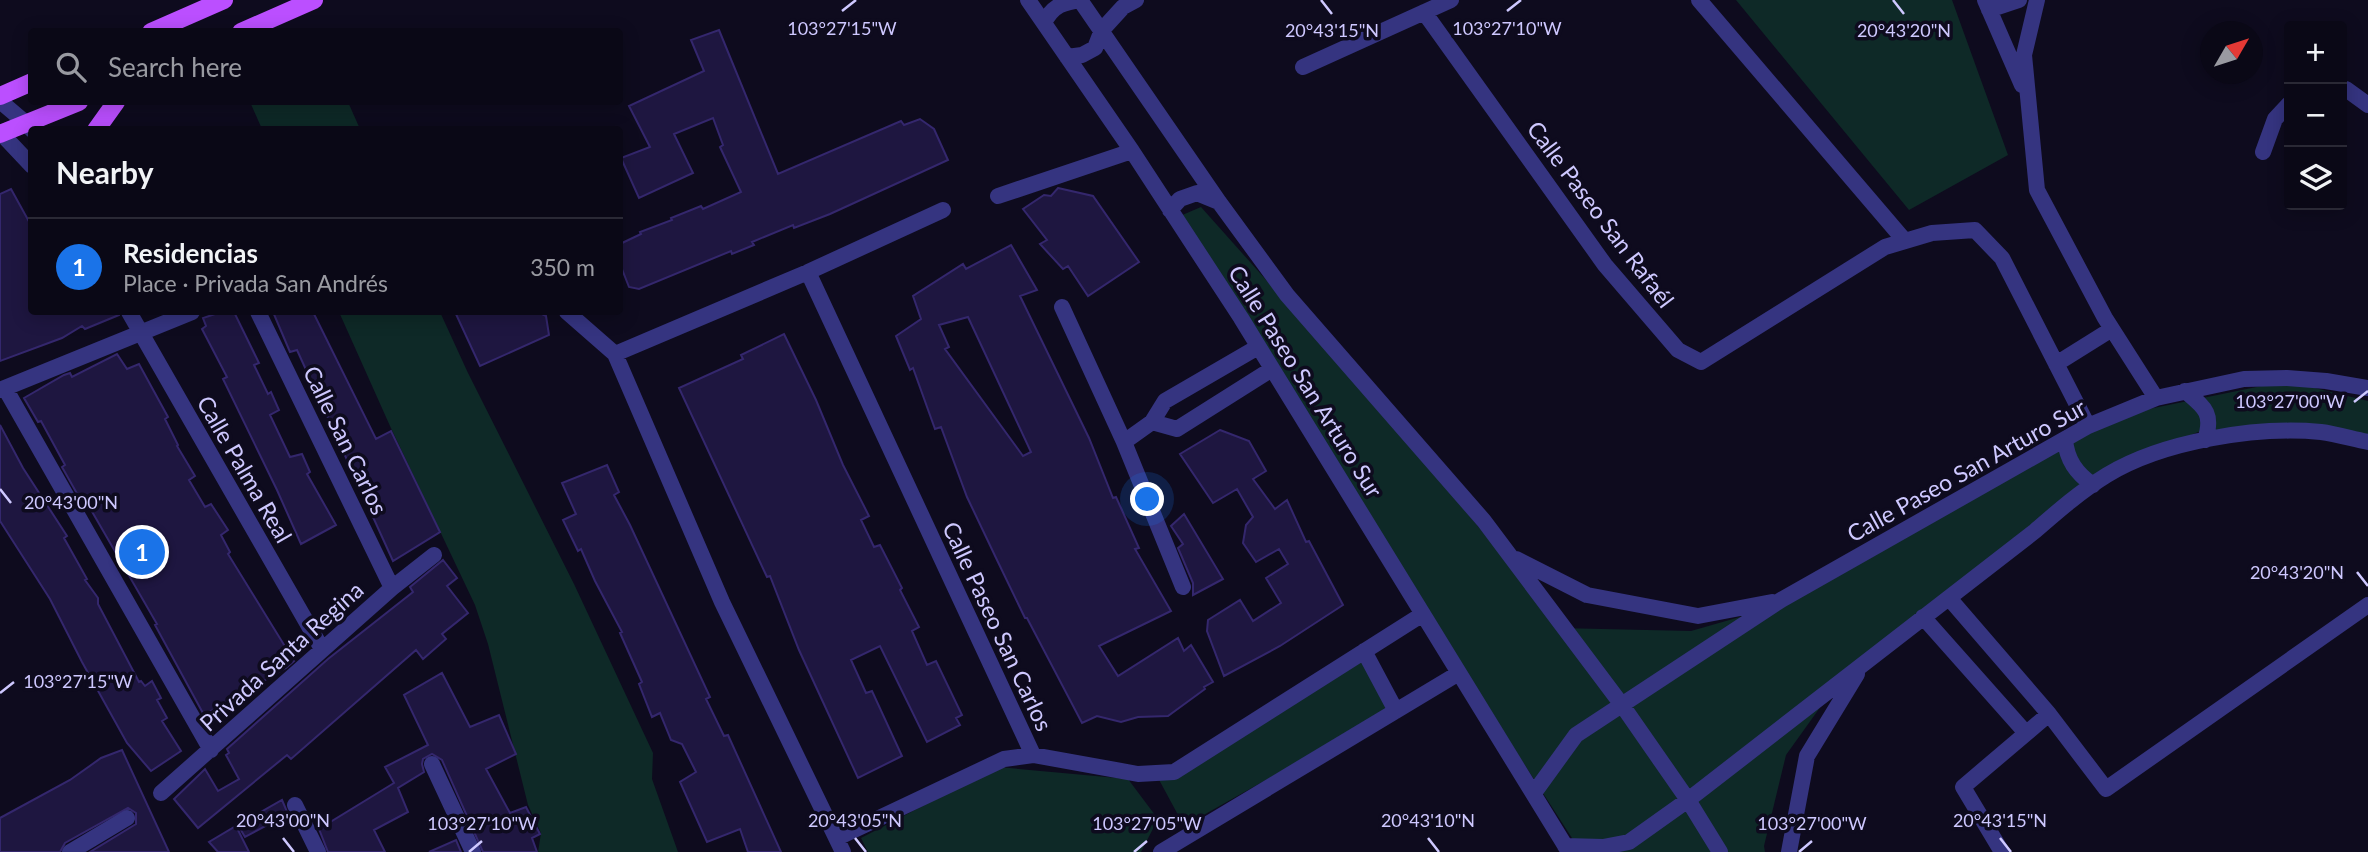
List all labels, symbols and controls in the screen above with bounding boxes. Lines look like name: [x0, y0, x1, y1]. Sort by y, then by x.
text: 103°27'15"W: [787, 17, 897, 39]
text: 103°27'10"W: [1452, 17, 1562, 39]
text: 20°43'15"N: [1285, 19, 1379, 41]
text: 20°43'20"N: [1857, 19, 1951, 41]
north arrow: [2200, 21, 2263, 84]
map controls: [2284, 21, 2347, 210]
button: +: [2284, 21, 2347, 84]
search box: [28, 28, 623, 105]
icon: search: [52, 48, 90, 86]
text: Search here: [108, 51, 242, 83]
button: −: [2284, 84, 2347, 147]
street label: Calle Paseo San Rafaél: [1522, 115, 1680, 313]
button: layers: [2284, 147, 2347, 210]
text: Nearby: [56, 154, 154, 190]
text: Residencias: [123, 237, 258, 269]
text: 1: [72, 253, 86, 281]
text: 350 m: [530, 253, 595, 281]
street label: Calle Paseo San Arturo Sur: [1223, 260, 1389, 503]
text: Place · Privada San Andrés: [123, 269, 388, 297]
street label: Calle San Carlos: [298, 361, 394, 519]
text: 103°27'00"W: [2235, 390, 2345, 412]
street label: Calle Palma Real: [192, 391, 298, 547]
street label: Calle Paseo San Arturo Sur: [1842, 392, 2091, 547]
your location: [1130, 482, 1164, 516]
text: 20°43'00"N: [24, 491, 118, 513]
street label: Calle Paseo San Carlos: [937, 517, 1059, 735]
pin: 1: [119, 526, 165, 578]
text: 20°43'20"N: [2250, 561, 2344, 583]
street label: Privada Santa Regina: [194, 575, 368, 737]
text: 103°27'15"W: [23, 670, 133, 692]
text: 20°43'00"N: [236, 809, 330, 831]
text: 20°43'05"N: [808, 809, 902, 831]
text: 20°43'10"N: [1381, 809, 1475, 831]
text: 20°43'15"N: [1953, 809, 2047, 831]
text: 103°27'10"W: [427, 812, 537, 834]
text: 103°27'05"W: [1092, 812, 1202, 834]
text: 103°27'00"W: [1757, 812, 1867, 834]

